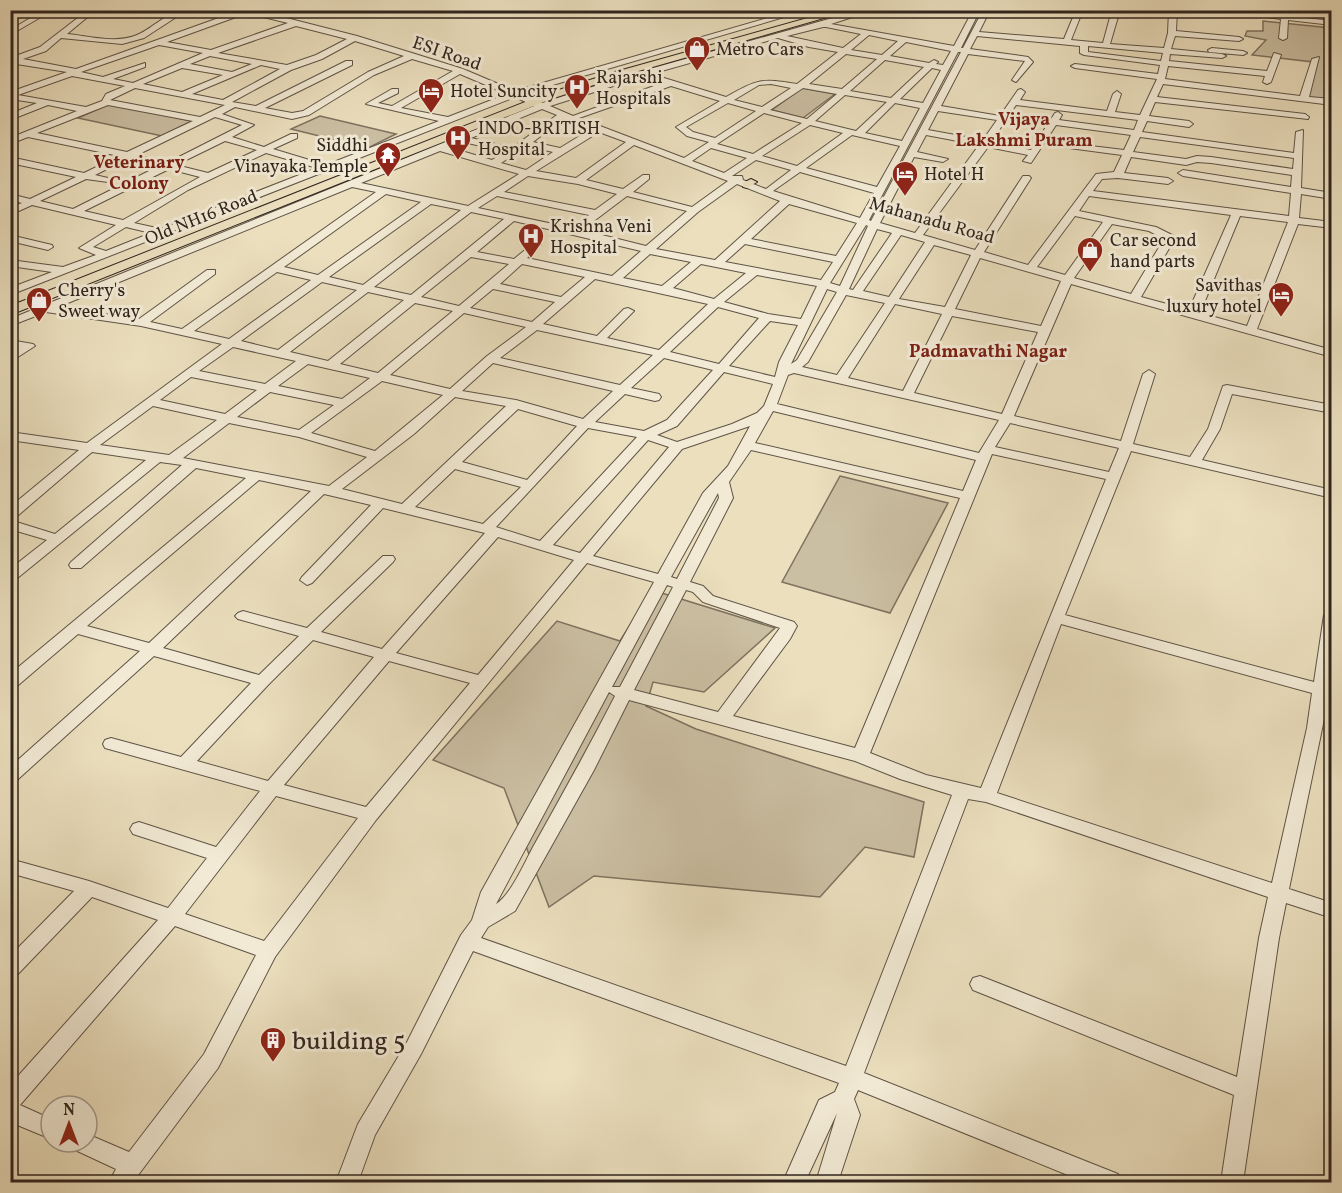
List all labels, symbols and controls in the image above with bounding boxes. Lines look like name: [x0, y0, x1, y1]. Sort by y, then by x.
street label: ESI Road: [409, 31, 484, 78]
shop icon: Metro Cars: [682, 34, 712, 72]
place label: Metro Cars: [716, 38, 804, 63]
place label: Rajarshi Hospitals: [596, 66, 671, 112]
hospital icon: Rajarshi Hospitals: [562, 72, 592, 110]
hotel icon: Hotel Suncity: [416, 76, 446, 114]
place label: Hotel Suncity: [450, 80, 557, 105]
district label: Vijaya Lakshmi Puram: [955, 108, 1093, 154]
place label: INDO-BRITISH Hospital: [478, 117, 600, 163]
hospital icon: INDO-BRITISH Hospital: [443, 123, 473, 161]
place label: Siddhi Vinayaka Temple: [234, 134, 368, 180]
temple icon: Siddhi Vinayaka Temple: [373, 140, 403, 178]
district label: Veterinary Colony: [93, 151, 185, 197]
hotel icon: Hotel H: [890, 159, 920, 197]
place label: Hotel H: [924, 163, 984, 188]
street label: Old NH16 Road: [141, 184, 262, 252]
street label: Mahanadu Road: [866, 192, 997, 251]
place label: Krishna Veni Hospital: [550, 215, 652, 261]
hospital icon: Krishna Veni Hospital: [516, 221, 546, 259]
place label: Car second hand parts: [1110, 229, 1197, 275]
shop icon: Car second hand parts: [1075, 235, 1105, 273]
place label: Savithas luxury hotel: [1166, 274, 1262, 320]
place label: Cherry's Sweet way: [58, 279, 140, 325]
hotel icon: Savithas luxury hotel: [1266, 280, 1296, 318]
shop icon: Cherry's Sweet way: [24, 285, 54, 323]
district label: Padmavathi Nagar: [909, 340, 1067, 365]
place label: building 5: [292, 1024, 406, 1060]
building icon: building 5: [258, 1025, 288, 1063]
north arrow: [39, 1094, 99, 1154]
text: N: [63, 1100, 75, 1122]

